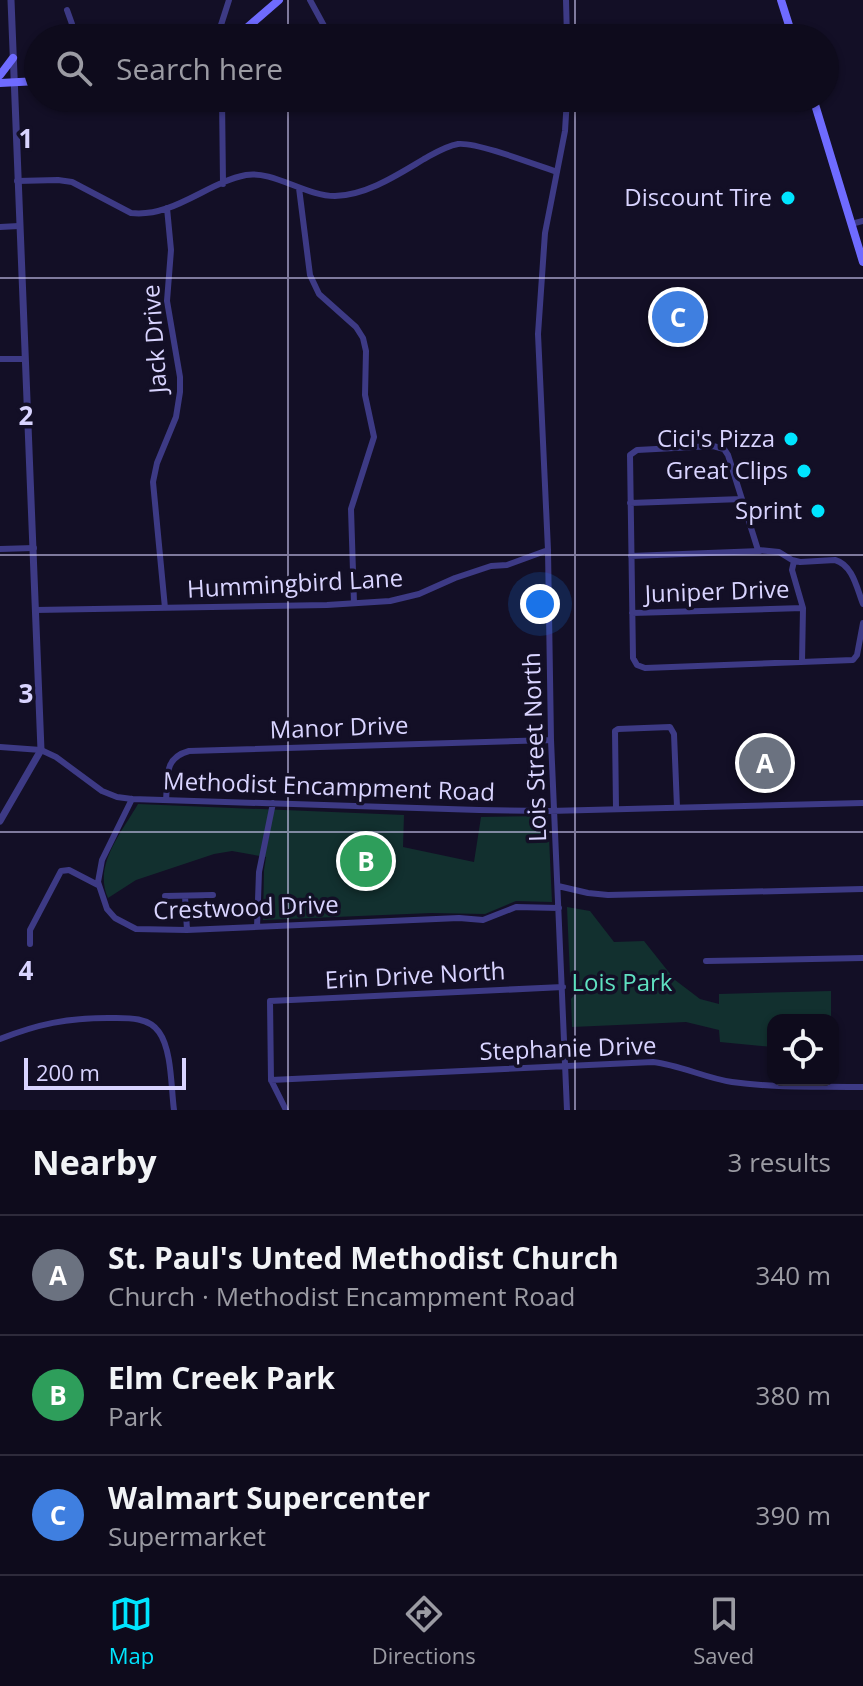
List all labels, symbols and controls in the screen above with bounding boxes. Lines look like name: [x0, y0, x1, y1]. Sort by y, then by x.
search box: [24, 24, 839, 112]
icon: search: [52, 46, 96, 90]
text: Search here: [116, 48, 283, 89]
text: 1: [19, 120, 33, 156]
place label: Discount Tire: [624, 180, 772, 213]
marker: Discount Tire: [779, 189, 797, 207]
street label: Jack Drive: [133, 284, 174, 397]
pin: C: [652, 287, 704, 347]
text: 2: [19, 397, 34, 433]
place label: Cici's Pizza: [657, 421, 775, 454]
marker: Cici's Pizza: [782, 430, 800, 448]
place label: Great Clips: [666, 453, 788, 486]
marker: Great Clips: [795, 462, 813, 480]
place label: Sprint: [735, 493, 802, 526]
marker: Sprint: [809, 502, 827, 520]
street label: Hummingbird Lane: [186, 560, 404, 605]
street label: Juniper Drive: [642, 571, 790, 610]
your location: [520, 584, 560, 624]
street label: Lois Street North: [514, 652, 553, 842]
text: 3: [19, 675, 33, 711]
street label: Manor Drive: [269, 708, 409, 745]
pin: A: [739, 733, 791, 793]
street label: Methodist Encampment Road: [163, 763, 496, 808]
pin: B: [340, 831, 392, 891]
street label: Crestwood Drive: [153, 887, 339, 926]
text: 4: [19, 952, 34, 988]
street label: Erin Drive North: [324, 953, 506, 996]
park label: Lois Park: [572, 965, 673, 998]
map controls: [767, 1014, 839, 1086]
button: locate: [767, 1014, 839, 1086]
street label: Stephanie Drive: [479, 1028, 657, 1067]
scale bar: [24, 1054, 186, 1090]
text: 200 m: [36, 1057, 100, 1087]
text: Nearby: [32, 1139, 157, 1185]
text: 3 results: [728, 1144, 831, 1180]
text: St. Paul's Unted Methodist Church: [108, 1237, 619, 1278]
text: A: [49, 1257, 67, 1293]
text: 340 m: [756, 1257, 831, 1293]
text: Church · Methodist Encampment Road: [108, 1278, 575, 1314]
text: Elm Creek Park: [108, 1357, 335, 1398]
text: B: [49, 1377, 67, 1413]
text: 380 m: [756, 1377, 831, 1413]
text: Park: [108, 1398, 162, 1434]
text: Walmart Supercenter: [108, 1477, 430, 1518]
text: C: [50, 1497, 66, 1533]
text: 390 m: [756, 1497, 831, 1533]
text: Supermarket: [108, 1518, 266, 1554]
tab: Map: [109, 1592, 154, 1670]
tab: Directions: [372, 1592, 476, 1670]
tab: Saved: [693, 1592, 754, 1670]

